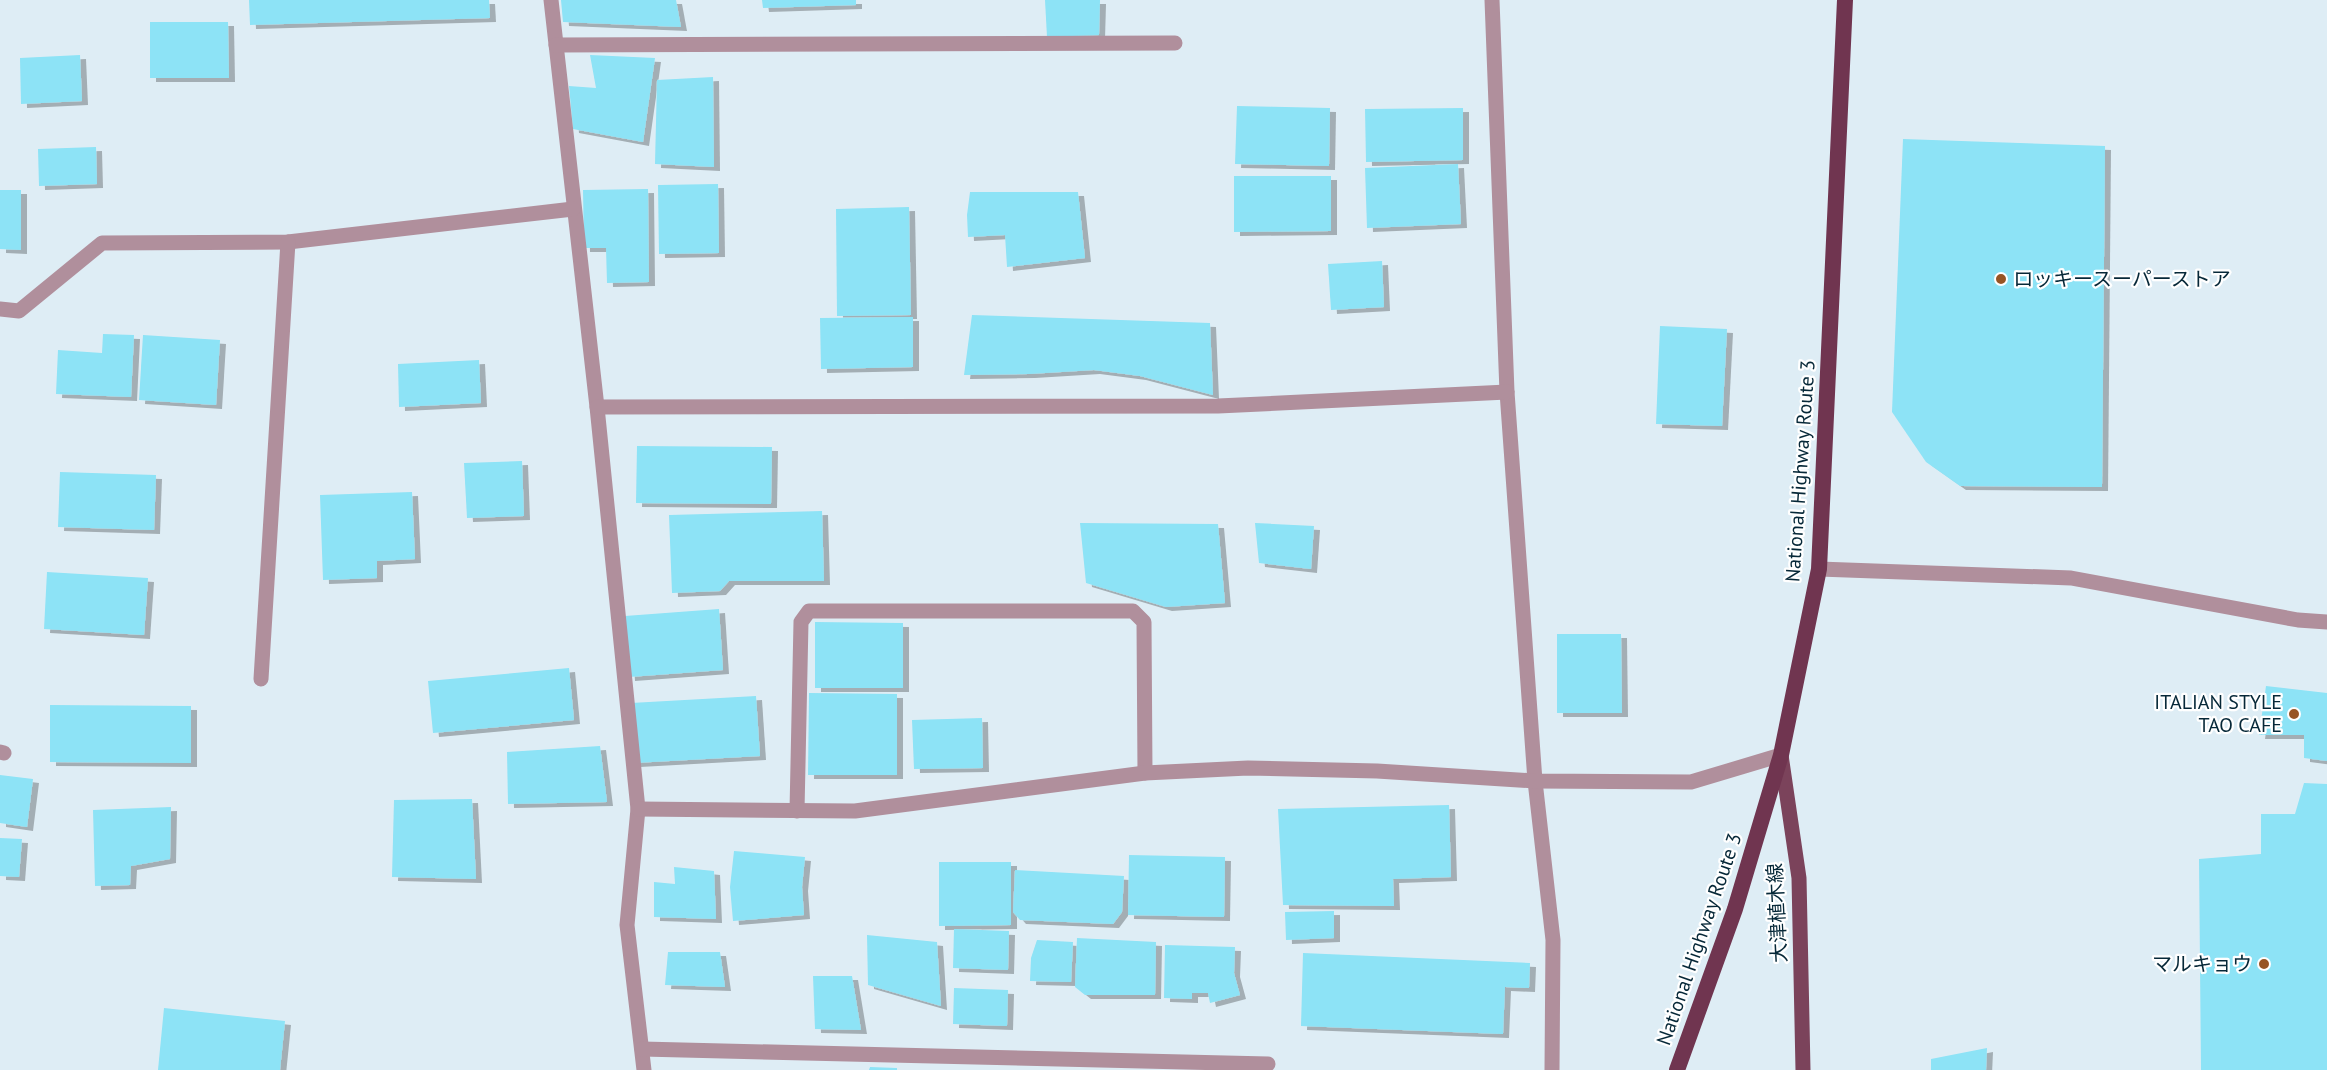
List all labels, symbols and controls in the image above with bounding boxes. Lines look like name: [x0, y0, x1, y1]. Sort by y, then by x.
place label: ロッキースーパーストア: [2013, 266, 2231, 292]
marker: ロッキースーパーストア: [1994, 272, 2008, 286]
street label: National Highway Route 3: [1779, 359, 1821, 583]
place label: ITALIAN STYLE TAO CAFE: [2154, 689, 2282, 738]
marker: ITALIAN STYLE TAO CAFE: [2287, 707, 2301, 721]
street label: National Highway Route 3: [1650, 829, 1748, 1049]
street label: 大津植木線: [1761, 862, 1793, 964]
place label: マルキョウ: [2152, 951, 2252, 977]
marker: マルキョウ: [2257, 957, 2271, 971]

